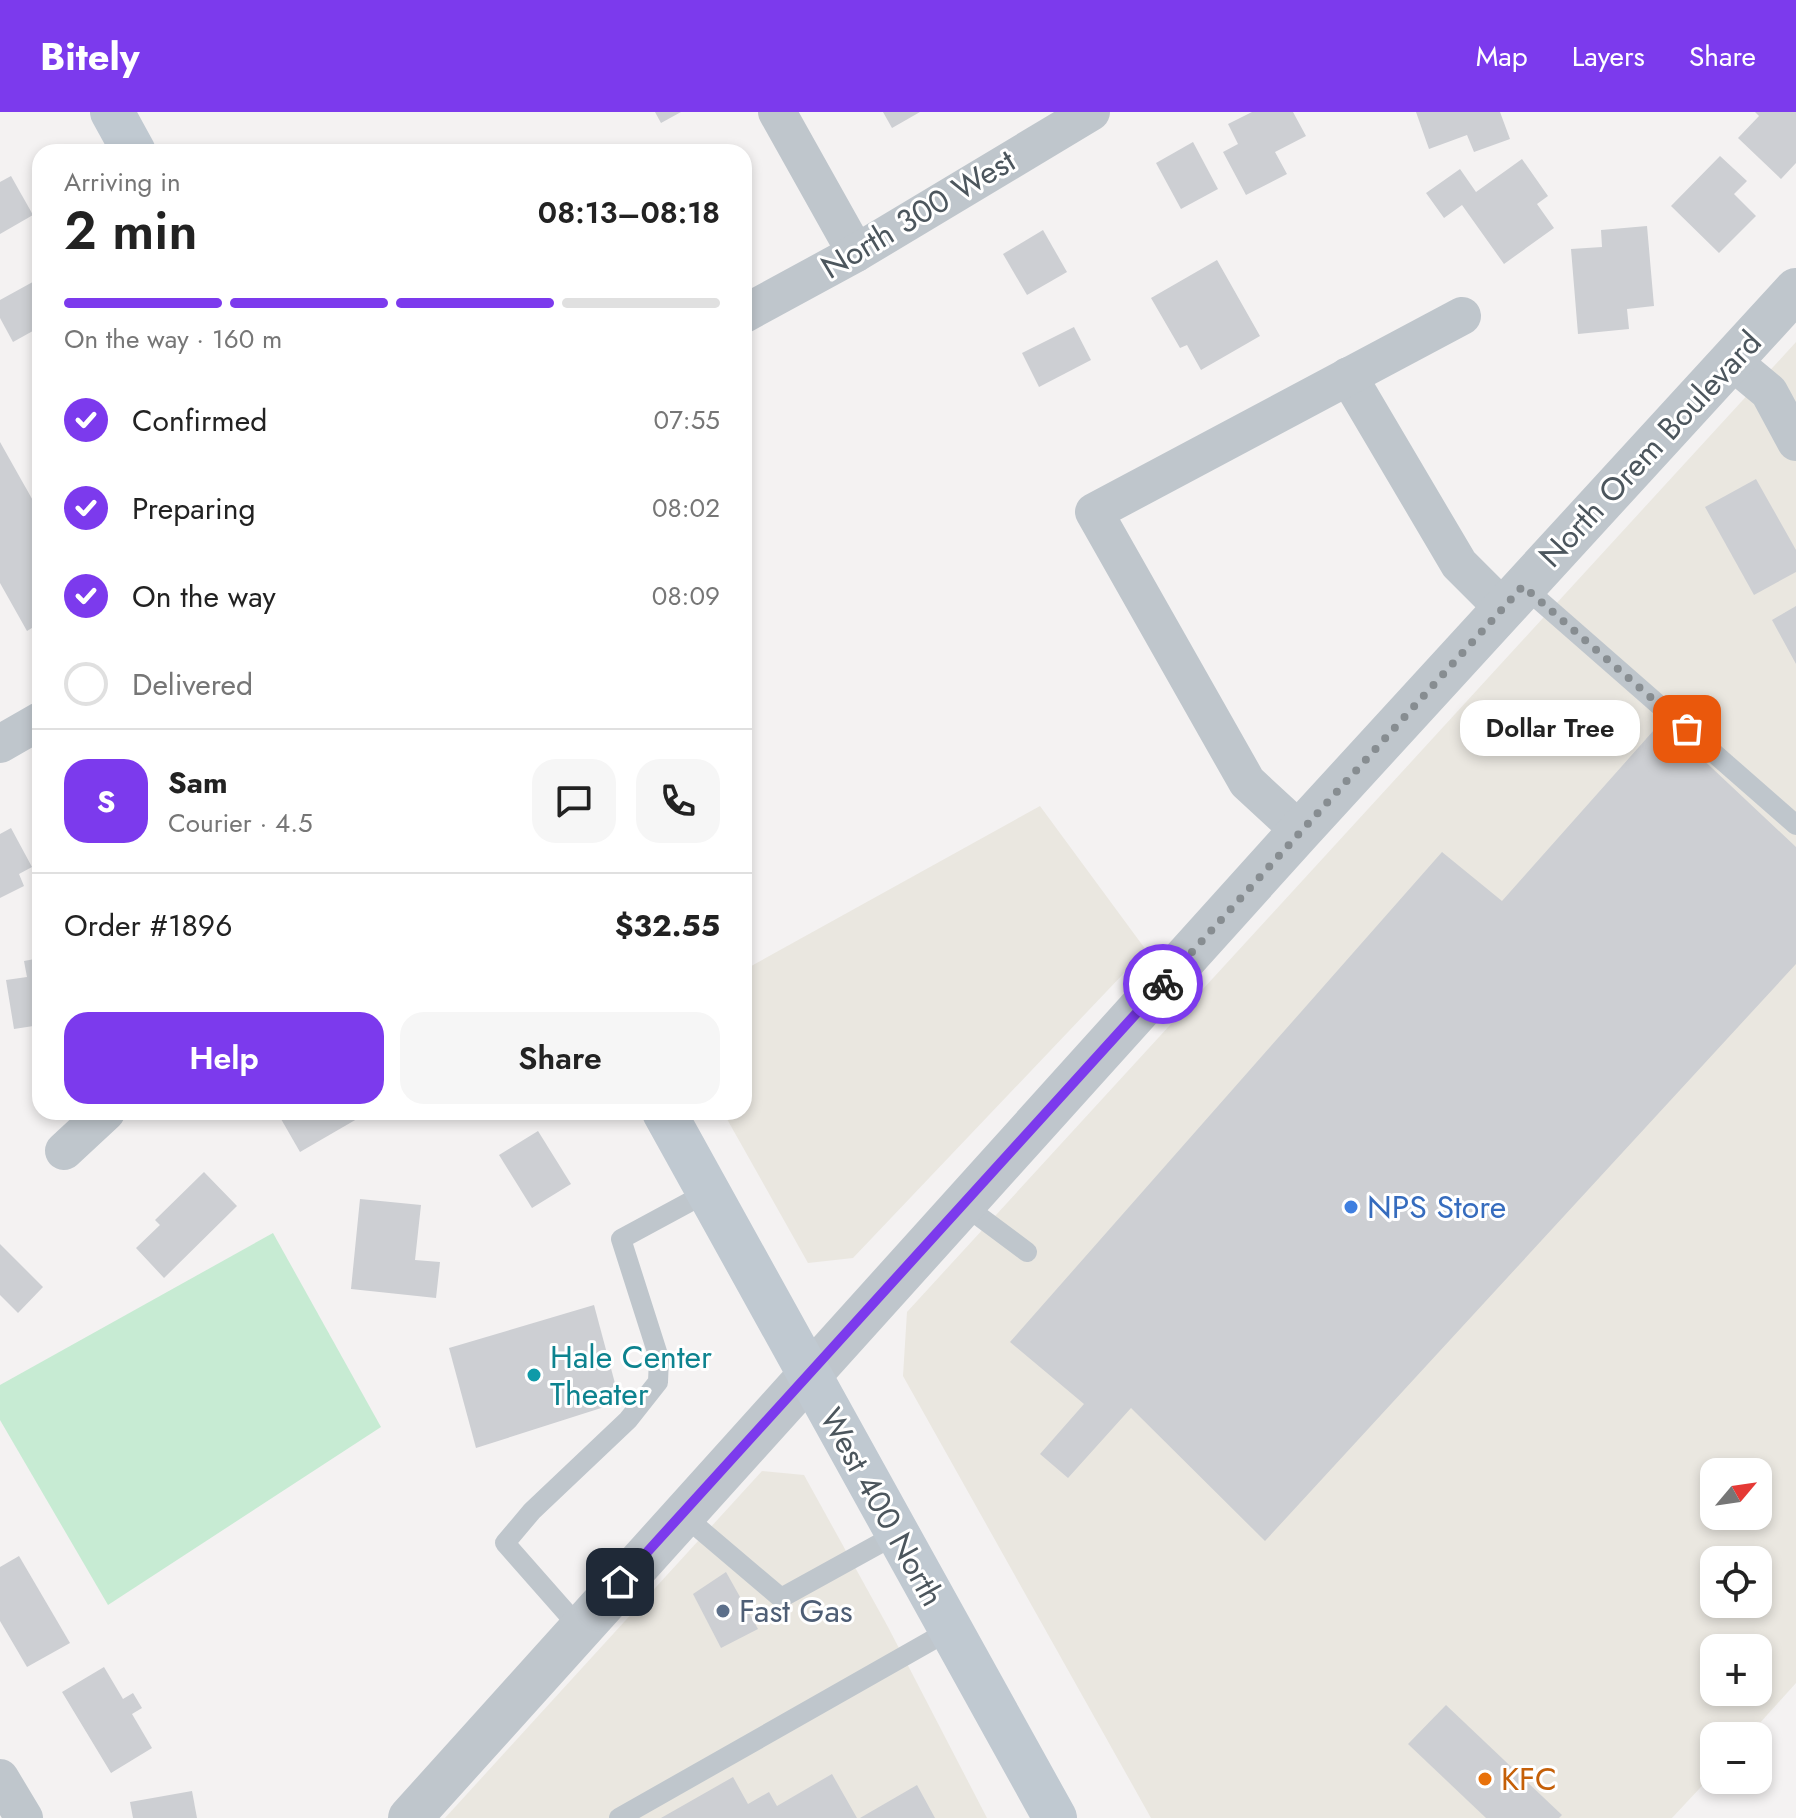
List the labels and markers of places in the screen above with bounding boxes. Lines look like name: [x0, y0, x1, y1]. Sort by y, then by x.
pin: [1653, 695, 1721, 763]
callout: Dollar Tree: [1459, 701, 1639, 757]
place label: NPS Store: [1367, 1184, 1506, 1230]
marker: NPS Store: [1342, 1198, 1360, 1216]
place label: Hale Center Theater: [550, 1334, 712, 1417]
marker: Hale Center Theater: [525, 1366, 543, 1384]
pin: [586, 1548, 654, 1616]
place label: Fast Gas: [739, 1588, 853, 1634]
marker: Fast Gas: [714, 1602, 732, 1620]
place label: KFC: [1501, 1756, 1557, 1802]
marker: KFC: [1476, 1770, 1494, 1788]

